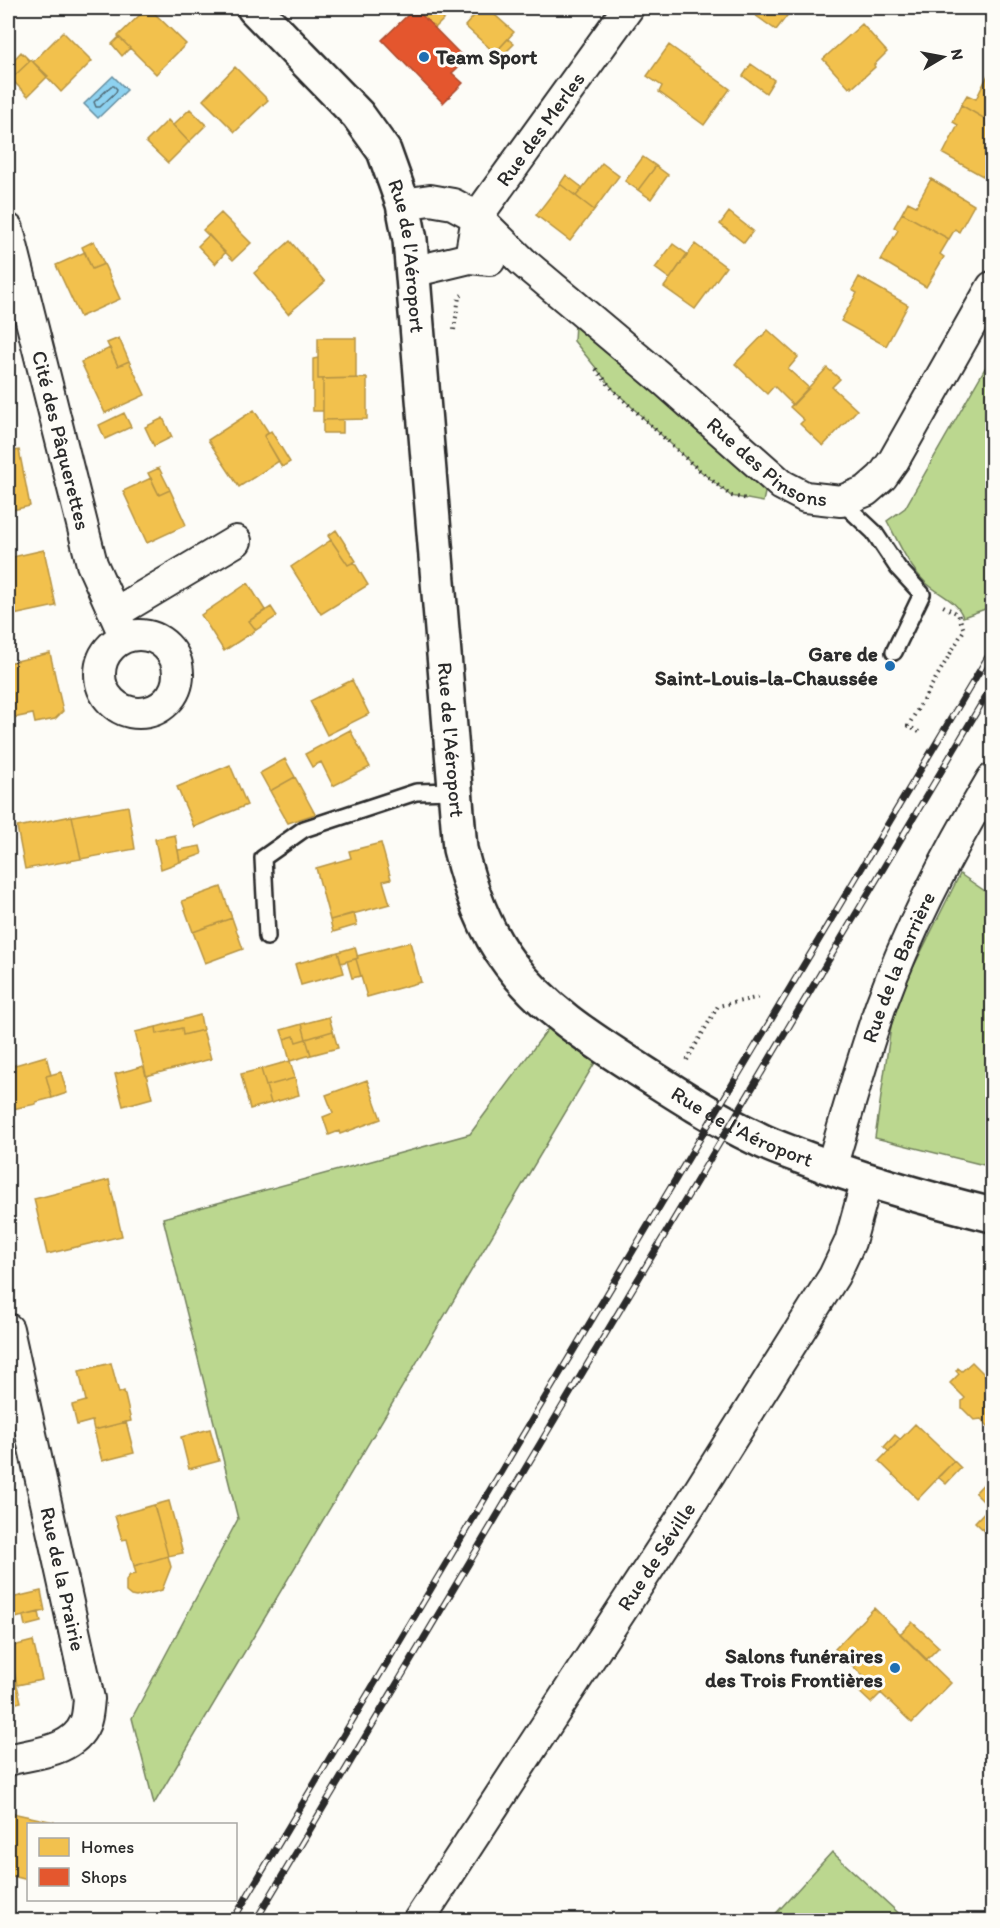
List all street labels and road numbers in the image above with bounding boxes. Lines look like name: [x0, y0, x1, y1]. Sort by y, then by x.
street label: Rue des Merles: [490, 67, 590, 191]
street label: Rue de l'Aéroport: [383, 175, 431, 334]
street label: Cité des Pâquerettes: [27, 348, 96, 533]
street label: Rue des Pinsons: [702, 411, 829, 511]
street label: Rue de l'Aéroport: [433, 661, 470, 818]
street label: Rue de la Barrière: [856, 887, 940, 1046]
street label: Rue de l'Aéroport: [667, 1080, 817, 1172]
street label: Rue de Séville: [612, 1498, 700, 1615]
street label: Rue de la Prairie: [35, 1505, 91, 1653]

